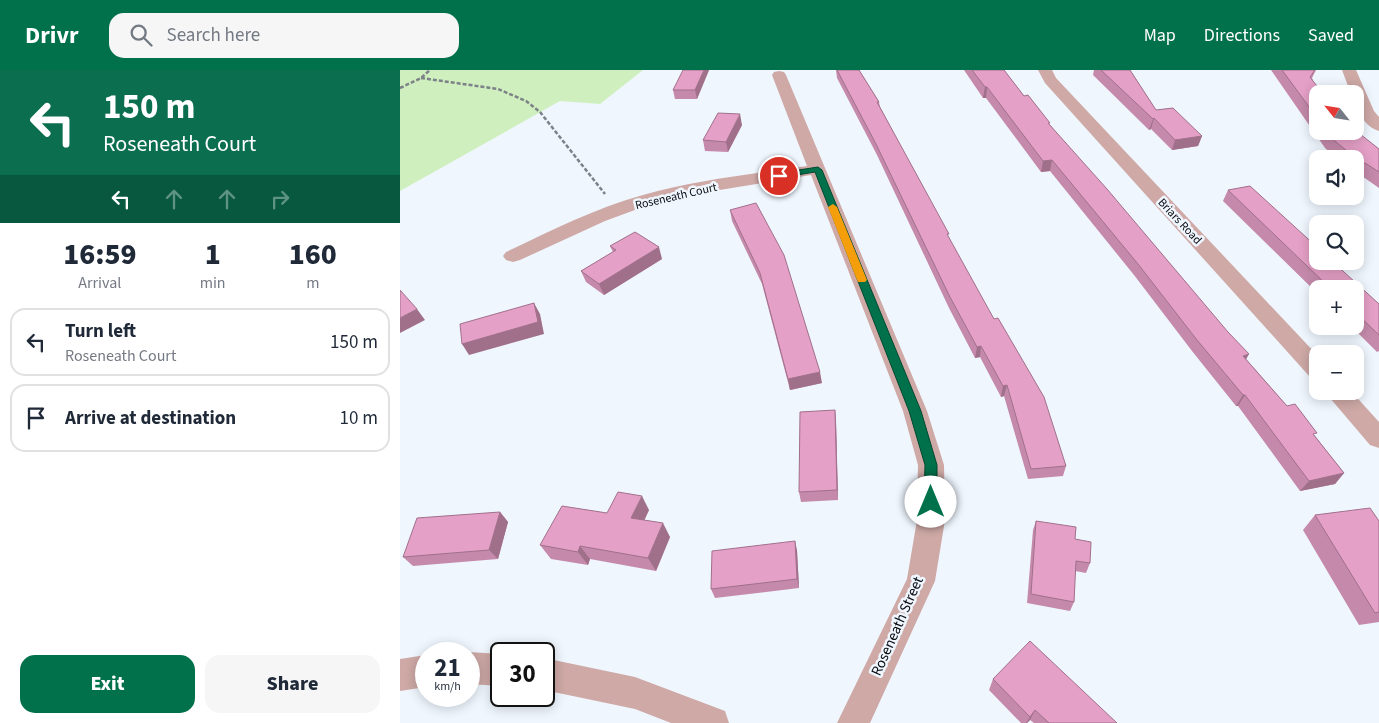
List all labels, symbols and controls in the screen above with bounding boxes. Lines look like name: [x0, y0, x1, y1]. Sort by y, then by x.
search box: [109, 13, 459, 58]
text: Drivr: [25, 18, 79, 53]
icon: search: [127, 21, 155, 49]
text: Search here: [167, 22, 260, 49]
text: Map: [1144, 23, 1176, 48]
text: Directions: [1204, 23, 1280, 48]
text: Saved: [1308, 23, 1354, 48]
text: 150 m: [103, 82, 195, 132]
north arrow: [1309, 85, 1364, 140]
map controls: [1309, 85, 1364, 400]
icon: left: [20, 90, 85, 155]
text: Roseneath Court: [103, 128, 256, 160]
button: sound: [1309, 150, 1364, 205]
pin: [758, 155, 800, 197]
icon: arrive: [765, 162, 793, 190]
street label: Roseneath Court: [634, 179, 719, 214]
icon: left: [107, 185, 135, 213]
icon: ahead: [160, 185, 188, 213]
icon: ahead: [213, 185, 241, 213]
icon: right: [266, 185, 294, 213]
street label: Briars Road: [1154, 195, 1205, 248]
button: search: [1309, 215, 1364, 270]
text: 16:59: [63, 233, 137, 276]
text: 1: [205, 233, 221, 276]
text: 160: [289, 233, 337, 276]
text: Arrival: [78, 272, 121, 294]
text: min: [200, 272, 226, 294]
text: m: [306, 272, 319, 294]
button: +: [1309, 280, 1364, 335]
text: Turn left: [65, 318, 136, 345]
icon: left: [22, 328, 50, 356]
text: 150 m: [330, 329, 378, 356]
text: Roseneath Court: [65, 345, 176, 367]
button: −: [1309, 345, 1364, 400]
icon: arrive: [22, 404, 50, 432]
text: Arrive at destination: [65, 405, 236, 432]
text: 10 m: [340, 405, 378, 432]
position arrow: [904, 475, 956, 527]
street label: Roseneath Street: [866, 573, 929, 679]
speed limit sign: 30: [490, 642, 555, 707]
text: 21: [434, 650, 461, 686]
button: Exit: [20, 655, 195, 713]
button: Share: [205, 655, 380, 713]
text: km/h: [434, 678, 461, 695]

